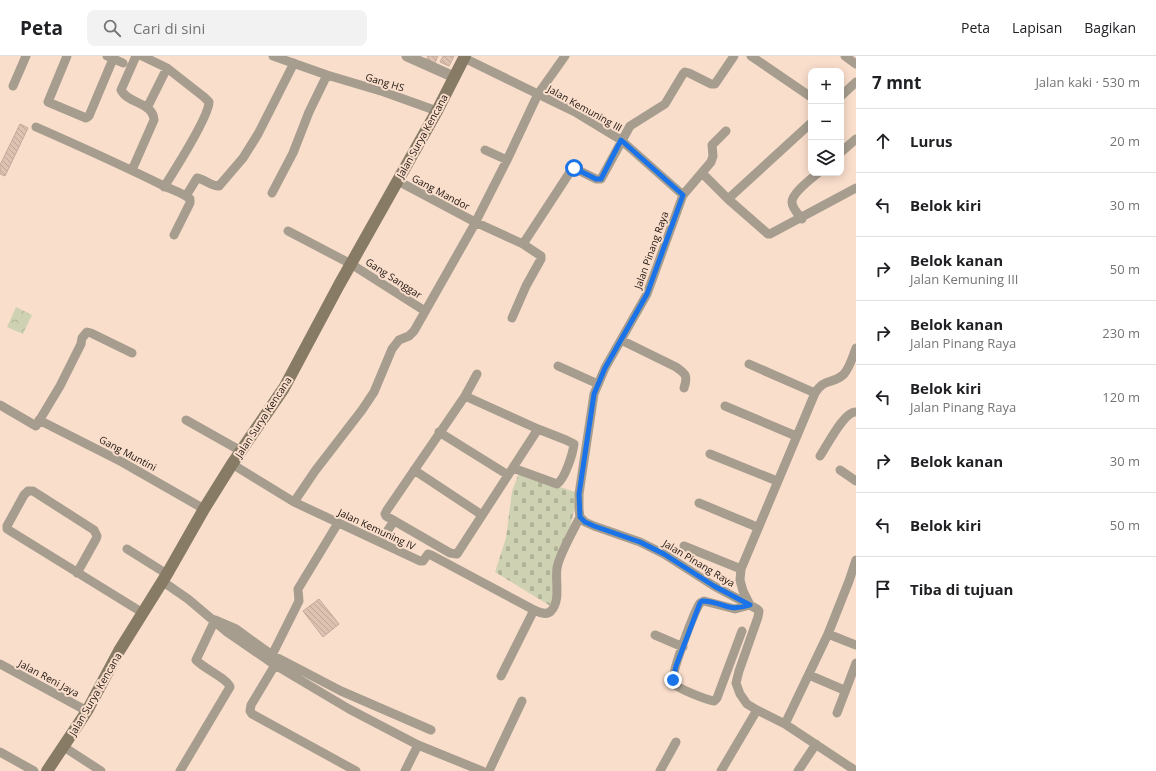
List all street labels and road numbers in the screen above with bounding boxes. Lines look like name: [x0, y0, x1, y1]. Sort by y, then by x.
street label: Gang HS: [364, 69, 406, 95]
street label: Jalan Kemuning III: [544, 81, 625, 134]
street label: Jalan Surya Kencana: [393, 92, 451, 181]
street label: Gang Mandor: [410, 171, 472, 213]
street label: Jalan Pinang Raya: [630, 209, 672, 292]
street label: Gang Sanggar: [363, 255, 425, 301]
street label: Jalan Surya Kencana: [231, 374, 294, 461]
street label: Gang Muntini: [97, 432, 159, 474]
street label: Jalan Kemuning IV: [335, 505, 418, 553]
street label: Jalan Pinang Raya: [660, 535, 738, 590]
street label: Jalan Surya Kencana: [65, 650, 125, 739]
street label: Jalan Reni Jaya: [15, 656, 82, 700]

